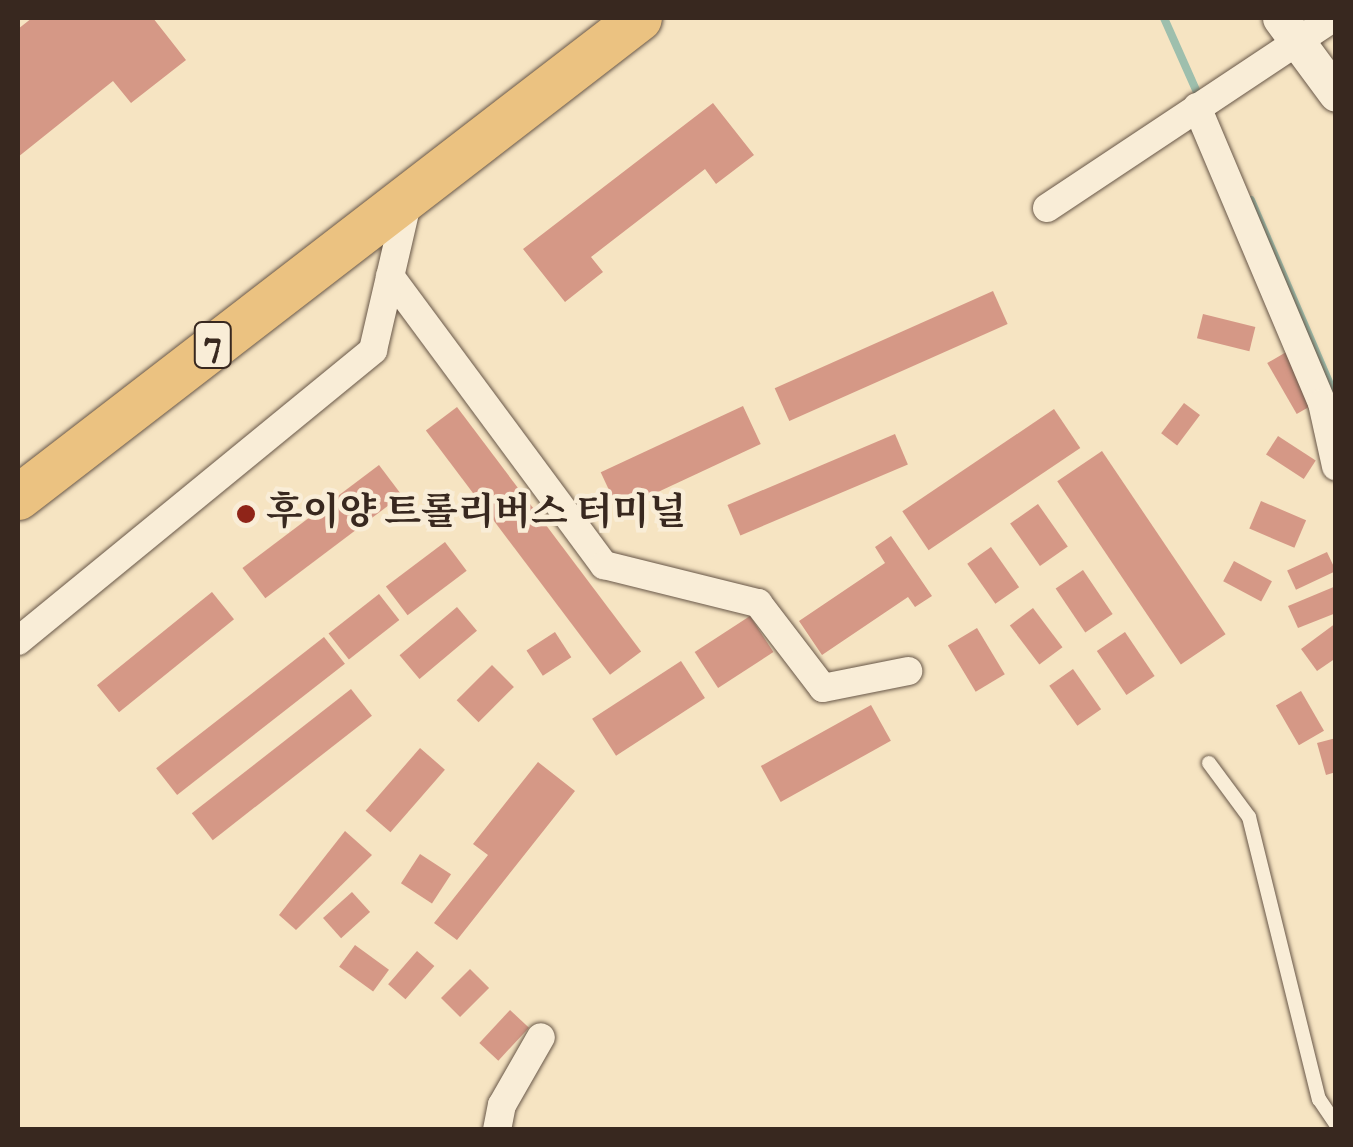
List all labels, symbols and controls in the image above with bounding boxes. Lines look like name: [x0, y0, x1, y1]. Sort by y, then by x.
road number: 7: [193, 315, 233, 375]
place label: 후이양 트롤리버스 터미널: [266, 491, 686, 537]
marker: 후이양 트롤리버스 터미널: [235, 503, 257, 525]

